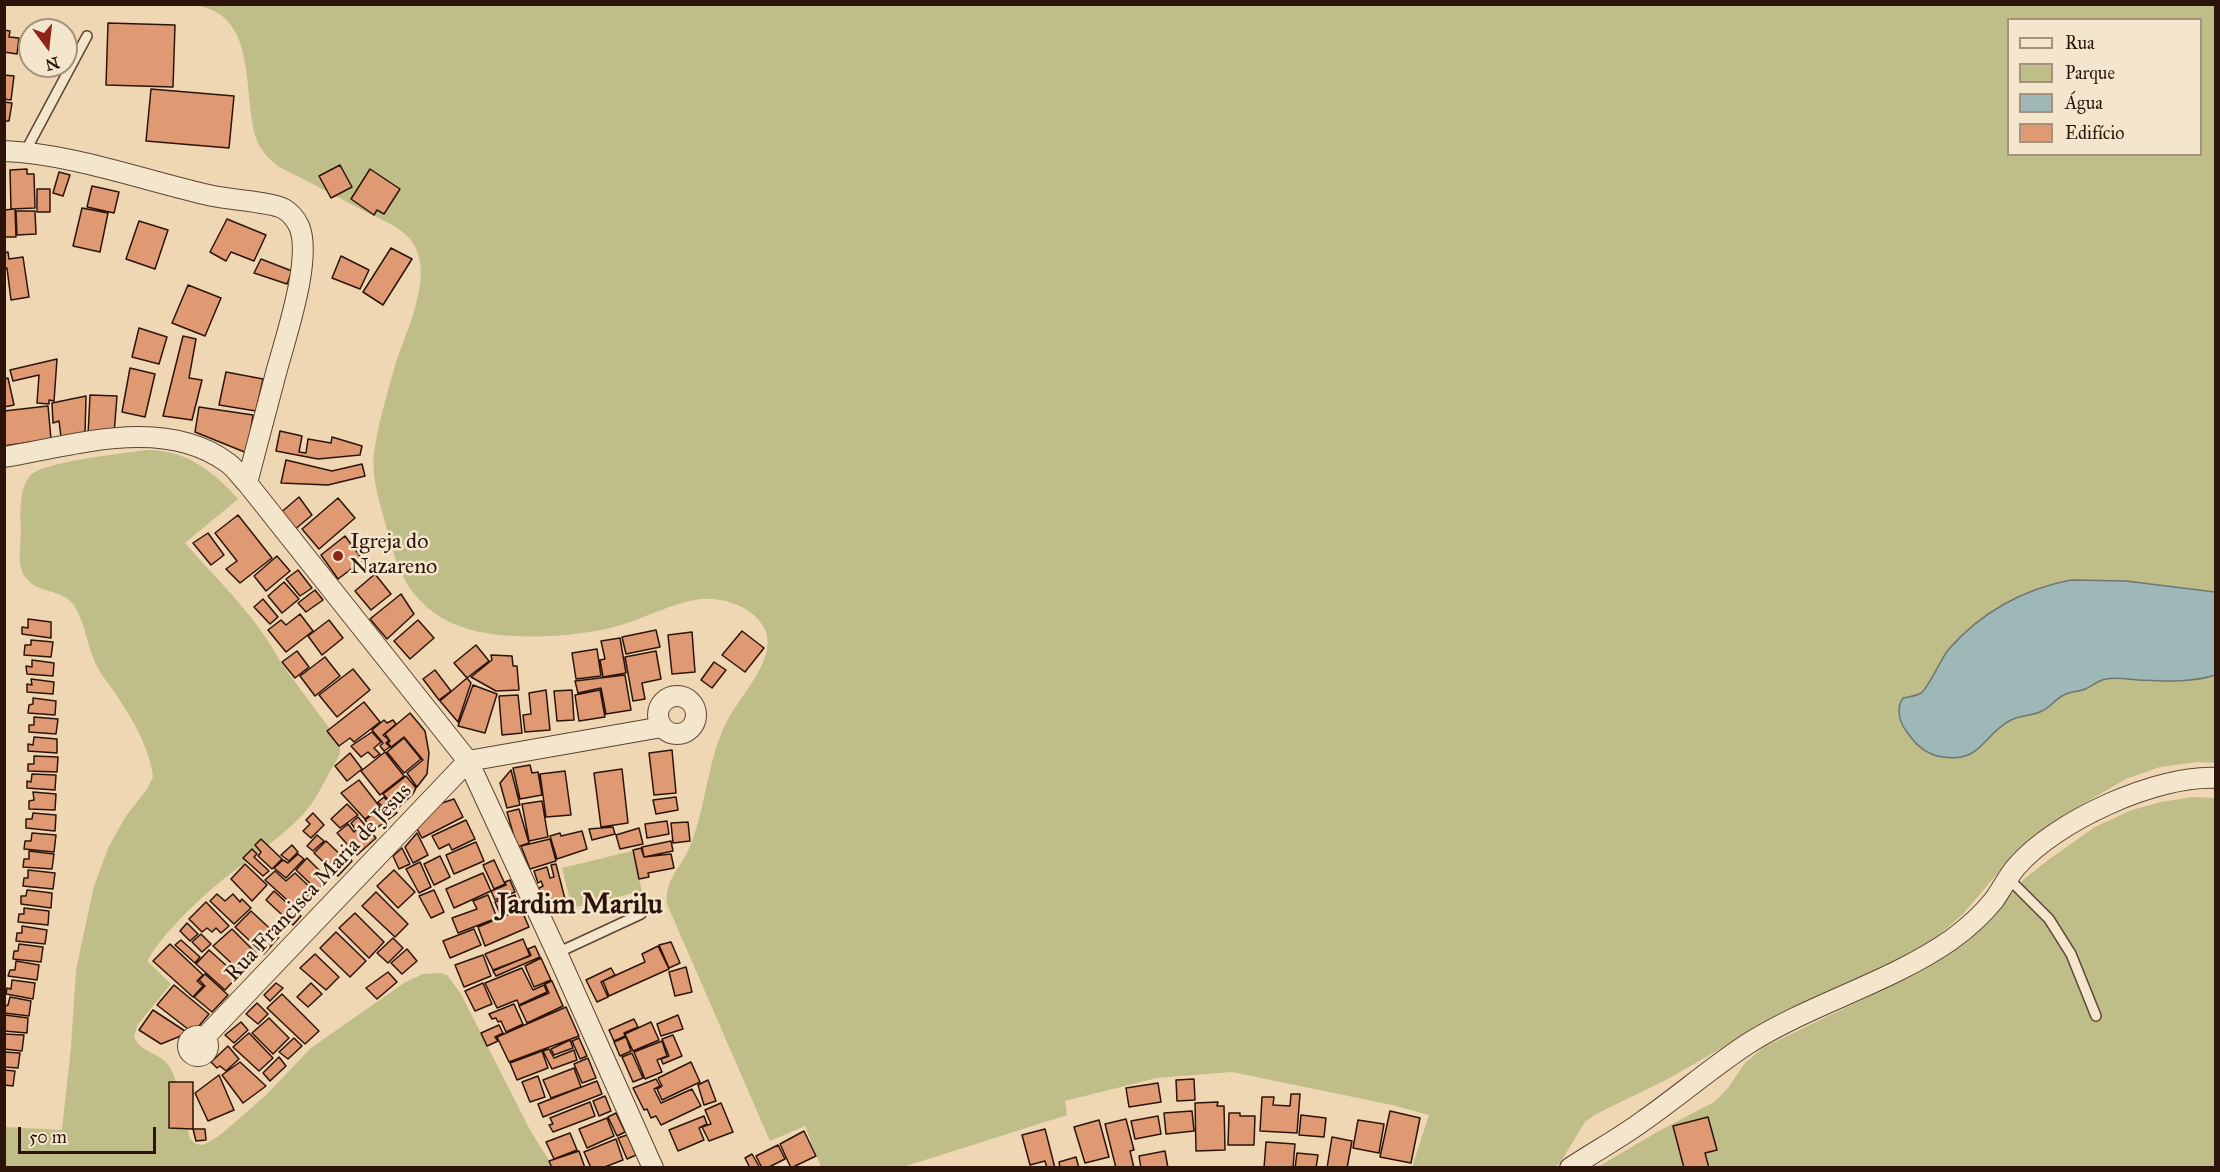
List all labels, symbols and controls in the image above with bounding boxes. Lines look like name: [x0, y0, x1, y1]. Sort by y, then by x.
north arrow: [18, 18, 78, 78]
legend: [2007, 18, 2202, 156]
text: Rua: [2065, 32, 2095, 54]
text: N: [43, 53, 61, 75]
text: Parque: [2065, 62, 2115, 84]
text: Água: [2065, 92, 2103, 114]
text: Edifício: [2065, 122, 2124, 144]
place label: Igreja do Nazareno: [350, 530, 437, 582]
marker: Igreja do Nazareno: [331, 549, 345, 563]
street label: Rua Francisca Maria de Jesus: [220, 778, 418, 988]
district label: Jardim Marilu: [497, 889, 663, 923]
scale bar: [21, 1115, 159, 1153]
text: 50 m: [29, 1126, 67, 1148]

